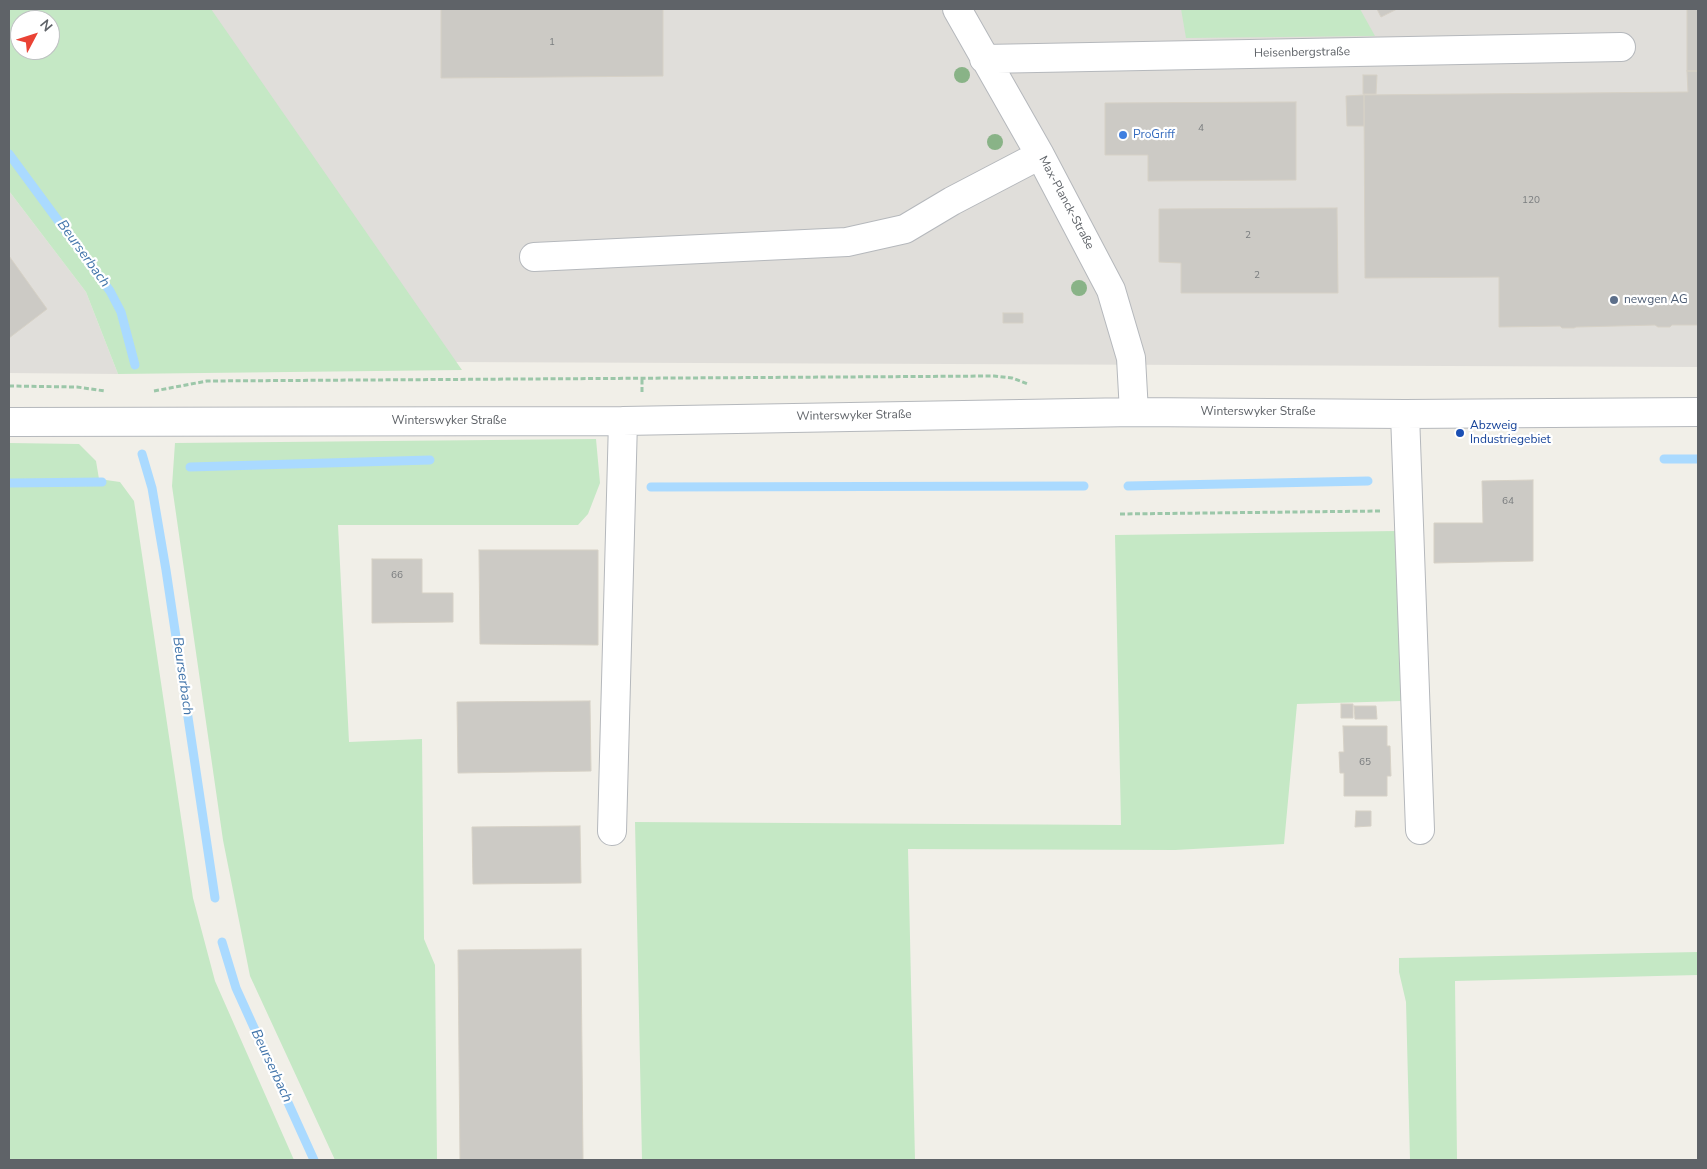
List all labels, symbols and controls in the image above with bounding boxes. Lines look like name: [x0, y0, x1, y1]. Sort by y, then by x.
north arrow: [10, 10, 60, 60]
text: N: [35, 16, 57, 36]
house number: 1: [549, 37, 555, 49]
street label: Heisenbergstraße: [1254, 45, 1350, 61]
house number: 4: [1198, 123, 1204, 135]
place label: ProGriff: [1133, 128, 1175, 142]
marker: ProGriff: [1117, 129, 1129, 141]
street label: Max-Planck-Straße: [1035, 154, 1097, 252]
house number: 120: [1522, 195, 1540, 207]
water label: Beurserbach: [53, 217, 113, 291]
house number: 2: [1245, 230, 1251, 242]
house number: 2: [1254, 270, 1260, 282]
place label: newgen AG: [1624, 293, 1688, 307]
marker: newgen AG: [1608, 294, 1620, 306]
street label: Winterswyker Straße: [1200, 405, 1316, 419]
street label: Winterswyker Straße: [796, 408, 912, 424]
street label: Winterswyker Straße: [391, 414, 507, 428]
place label: Abzweig Industriegebiet: [1470, 419, 1551, 447]
marker: Abzweig Industriegebiet: [1454, 427, 1466, 439]
house number: 64: [1502, 496, 1514, 508]
house number: 66: [391, 570, 403, 582]
water label: Beurserbach: [168, 636, 196, 716]
house number: 65: [1359, 757, 1371, 769]
water label: Beurserbach: [247, 1027, 295, 1105]

